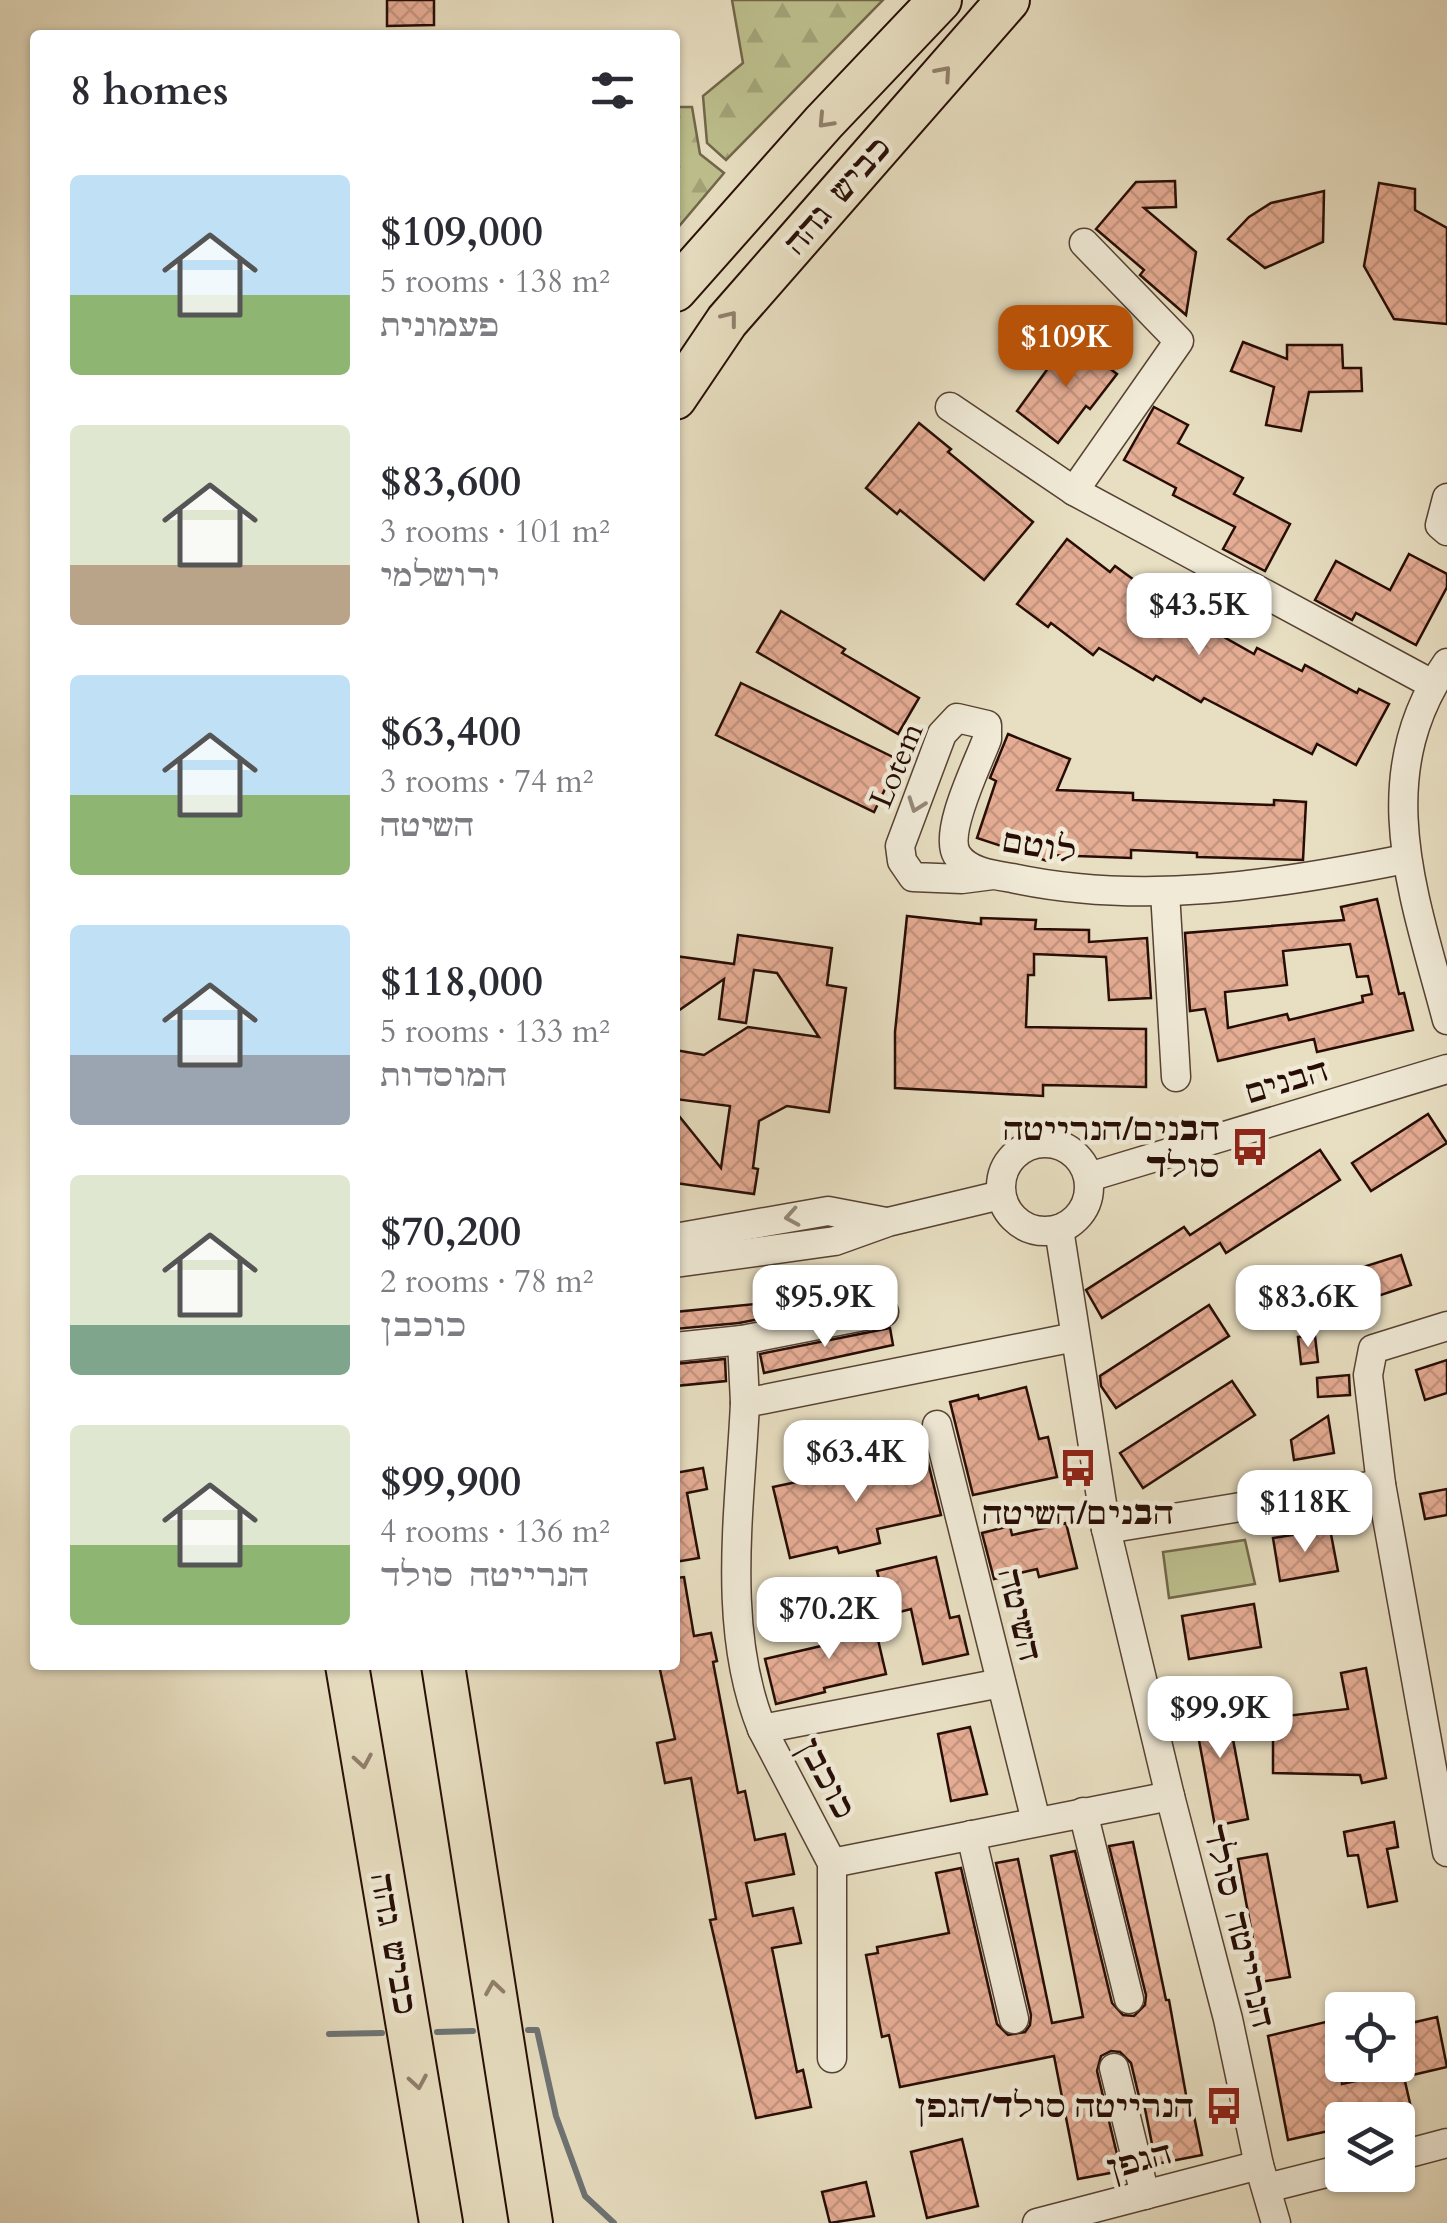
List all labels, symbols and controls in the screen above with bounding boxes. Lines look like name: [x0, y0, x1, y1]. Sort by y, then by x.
text: 8 homes: [70, 62, 228, 119]
icon: filters: [585, 63, 640, 118]
one-way arrow: [932, 66, 950, 85]
one-way arrow: [818, 109, 836, 128]
street label: כביש גהה: [774, 127, 901, 264]
text: $109,000: [380, 203, 543, 260]
icon: home: [150, 215, 270, 335]
text: 5 rooms · 138 m²: [380, 260, 610, 304]
text: פעמונית: [380, 304, 499, 348]
pin: $109K: [996, 305, 1136, 390]
one-way arrow: [719, 311, 736, 329]
text: $109K: [1020, 315, 1112, 359]
text: $83,600: [380, 453, 521, 510]
icon: home: [150, 465, 270, 585]
text: 3 rooms · 101 m²: [380, 510, 610, 554]
text: ירושלמי: [380, 554, 499, 598]
pin: $43.5K: [1118, 573, 1280, 658]
text: $43.5K: [1149, 583, 1249, 627]
text: $63,400: [380, 703, 521, 760]
icon: home: [150, 715, 270, 835]
street label: Lotem: [859, 716, 934, 815]
text: 3 rooms · 74 m²: [380, 760, 593, 804]
one-way arrow: [907, 795, 928, 812]
text: השיטה: [380, 804, 474, 848]
street label: לוטם: [1000, 819, 1080, 874]
text: $118,000: [380, 953, 543, 1010]
icon: home: [150, 965, 270, 1085]
text: 5 rooms · 133 m²: [380, 1010, 610, 1054]
street label: הבנים: [1239, 1048, 1334, 1116]
text: המוסדות: [380, 1054, 507, 1098]
place label: הבנים/הנרייטה סולד: [1003, 1108, 1220, 1189]
bus stop icon: הבנים/הנרייטה סולד: [1229, 1126, 1271, 1168]
text: $70,200: [380, 1203, 521, 1260]
one-way arrow: [783, 1206, 800, 1227]
icon: home: [150, 1215, 270, 1335]
text: 2 rooms · 78 m²: [380, 1260, 593, 1304]
pin: $95.9K: [744, 1265, 906, 1350]
pin: $83.6K: [1227, 1265, 1389, 1350]
text: $95.9K: [775, 1275, 875, 1319]
text: $83.6K: [1258, 1275, 1358, 1319]
text: כוכבן: [380, 1304, 466, 1348]
pin: $63.4K: [775, 1420, 937, 1505]
text: $63.4K: [806, 1430, 906, 1474]
bus stop icon: הבנים/השיטה: [1057, 1447, 1099, 1489]
text: $99,900: [380, 1453, 521, 1510]
icon: home: [150, 1465, 270, 1585]
pin: $118K: [1235, 1470, 1375, 1555]
text: $118K: [1259, 1480, 1351, 1524]
place label: הבנים/השיטה: [982, 1492, 1174, 1536]
text: 4 rooms · 136 m²: [380, 1510, 610, 1554]
text: הנרייטה סולד: [380, 1554, 589, 1598]
street label: השיטה: [986, 1564, 1052, 1666]
pin: $70.2K: [748, 1577, 910, 1662]
text: $70.2K: [779, 1587, 879, 1631]
pin: $99.9K: [1139, 1676, 1301, 1761]
text: $99.9K: [1170, 1686, 1270, 1730]
street label: כוכבן: [786, 1730, 866, 1827]
one-way arrow: [352, 1753, 373, 1769]
street label: הנרייטה סולד: [1191, 1820, 1285, 2033]
street label: כביש גהה: [359, 1870, 427, 2018]
one-way arrow: [484, 1980, 505, 1997]
map controls: [1325, 1992, 1415, 2192]
button: locate: [1325, 1992, 1415, 2082]
one-way arrow: [407, 2073, 428, 2090]
place label: הנרייטה סולד/הגפן: [914, 2085, 1194, 2129]
bus stop icon: הנרייטה סולד/הגפן: [1203, 2085, 1245, 2127]
button: layers: [1325, 2102, 1415, 2192]
street label: הגפן: [1102, 2131, 1177, 2191]

